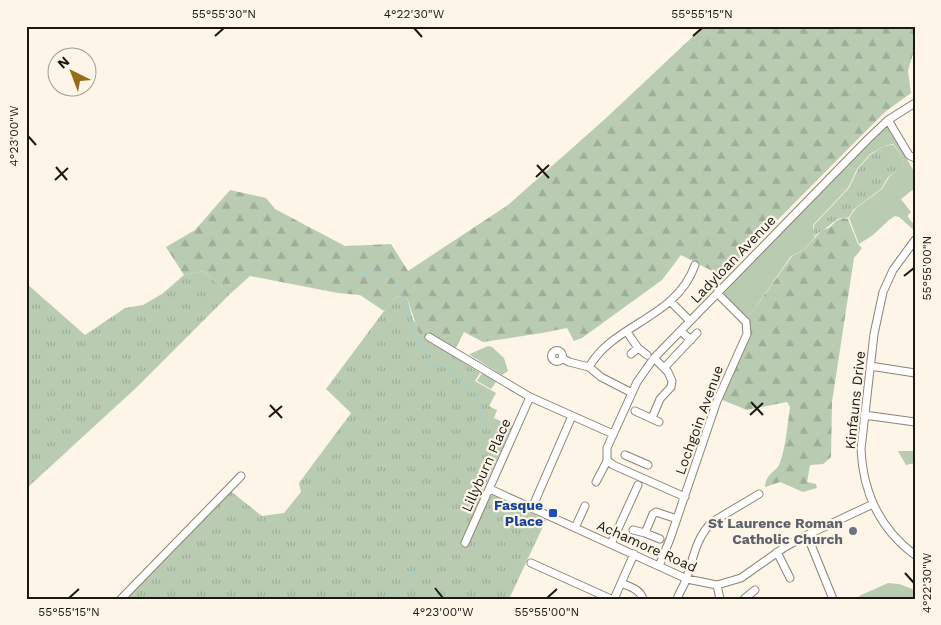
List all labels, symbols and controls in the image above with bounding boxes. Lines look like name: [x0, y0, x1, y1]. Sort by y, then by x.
text: 55°55'30"N: [192, 7, 256, 21]
text: 4°22'30"W: [384, 7, 445, 21]
text: 55°55'15"N: [671, 7, 733, 21]
north arrow: [48, 48, 98, 98]
text: N: [54, 53, 73, 72]
text: 4°23'00"W: [7, 105, 21, 166]
street label: Ladyloan Avenue: [687, 212, 779, 306]
text: 55°55'00"N: [920, 236, 934, 300]
street label: Kinfauns Drive: [842, 350, 868, 450]
street label: Lochgoin Avenue: [672, 363, 726, 477]
street label: Lillyburn Place: [458, 416, 514, 514]
place label: Fasque Place: [494, 497, 543, 529]
marker: Fasque Place: [547, 507, 559, 519]
place label: St Laurence Roman Catholic Church: [708, 515, 843, 547]
street label: Achamore Road: [595, 517, 699, 575]
marker: St Laurence Roman Catholic Church: [847, 525, 859, 537]
text: 4°22'30"W: [920, 552, 934, 613]
text: 55°55'15"N: [38, 605, 100, 619]
text: 4°23'00"W: [413, 605, 474, 619]
text: 55°55'00"N: [515, 605, 579, 619]

